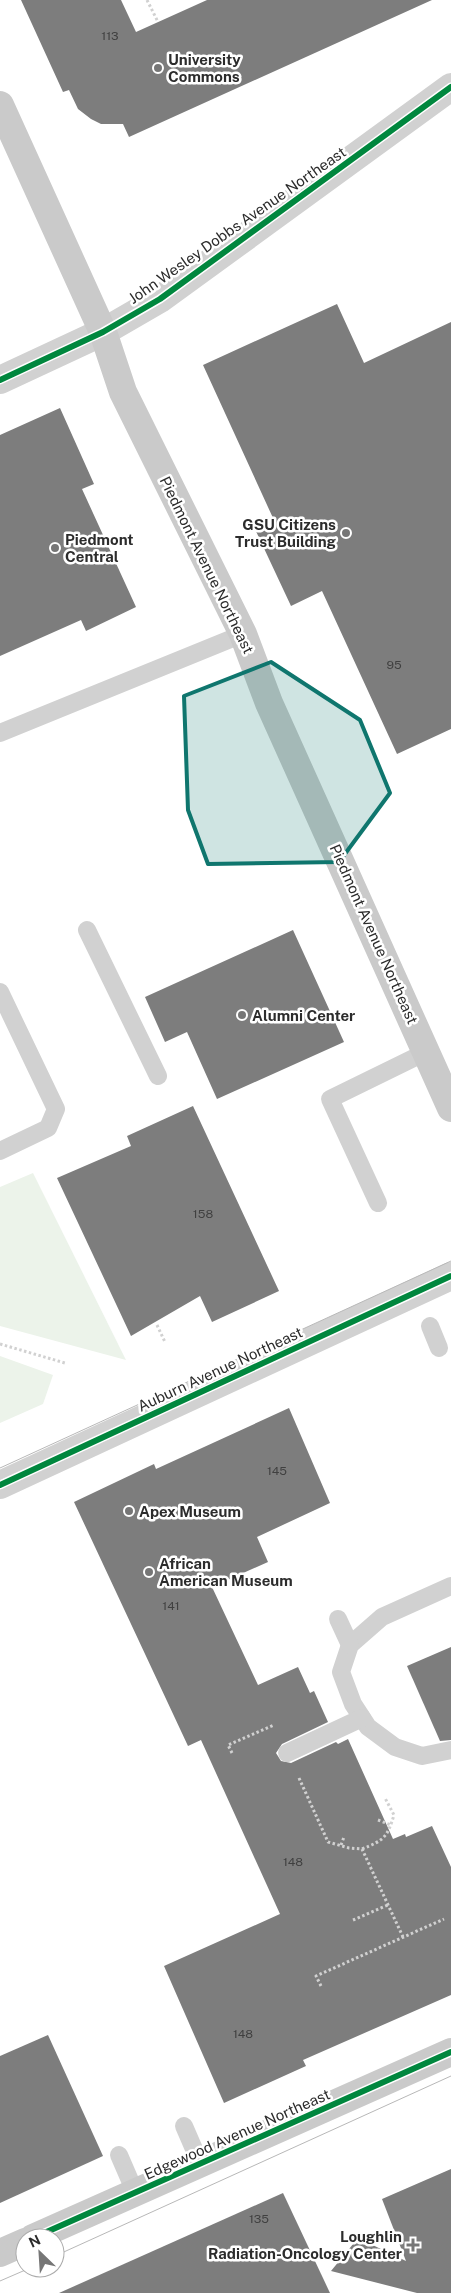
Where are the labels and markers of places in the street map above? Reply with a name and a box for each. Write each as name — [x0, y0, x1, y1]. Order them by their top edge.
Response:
place label: University Commons — [168, 51, 241, 85]
marker: University Commons — [152, 62, 164, 74]
place label: GSU Citizens Trust Building — [235, 516, 337, 550]
marker: GSU Citizens Trust Building — [340, 527, 352, 539]
place label: Piedmont Central — [65, 531, 134, 565]
marker: Piedmont Central — [49, 542, 61, 554]
place label: Alumni Center — [252, 1007, 355, 1024]
marker: Alumni Center — [236, 1009, 248, 1021]
place label: Apex Museum — [139, 1503, 241, 1520]
marker: Apex Museum — [123, 1505, 135, 1517]
place label: African American Museum — [159, 1555, 293, 1589]
marker: African American Museum — [143, 1566, 155, 1578]
place label: Loughlin Radiation-Oncology Center — [208, 2228, 402, 2262]
marker: Loughlin Radiation-Oncology Center — [406, 2238, 420, 2252]

